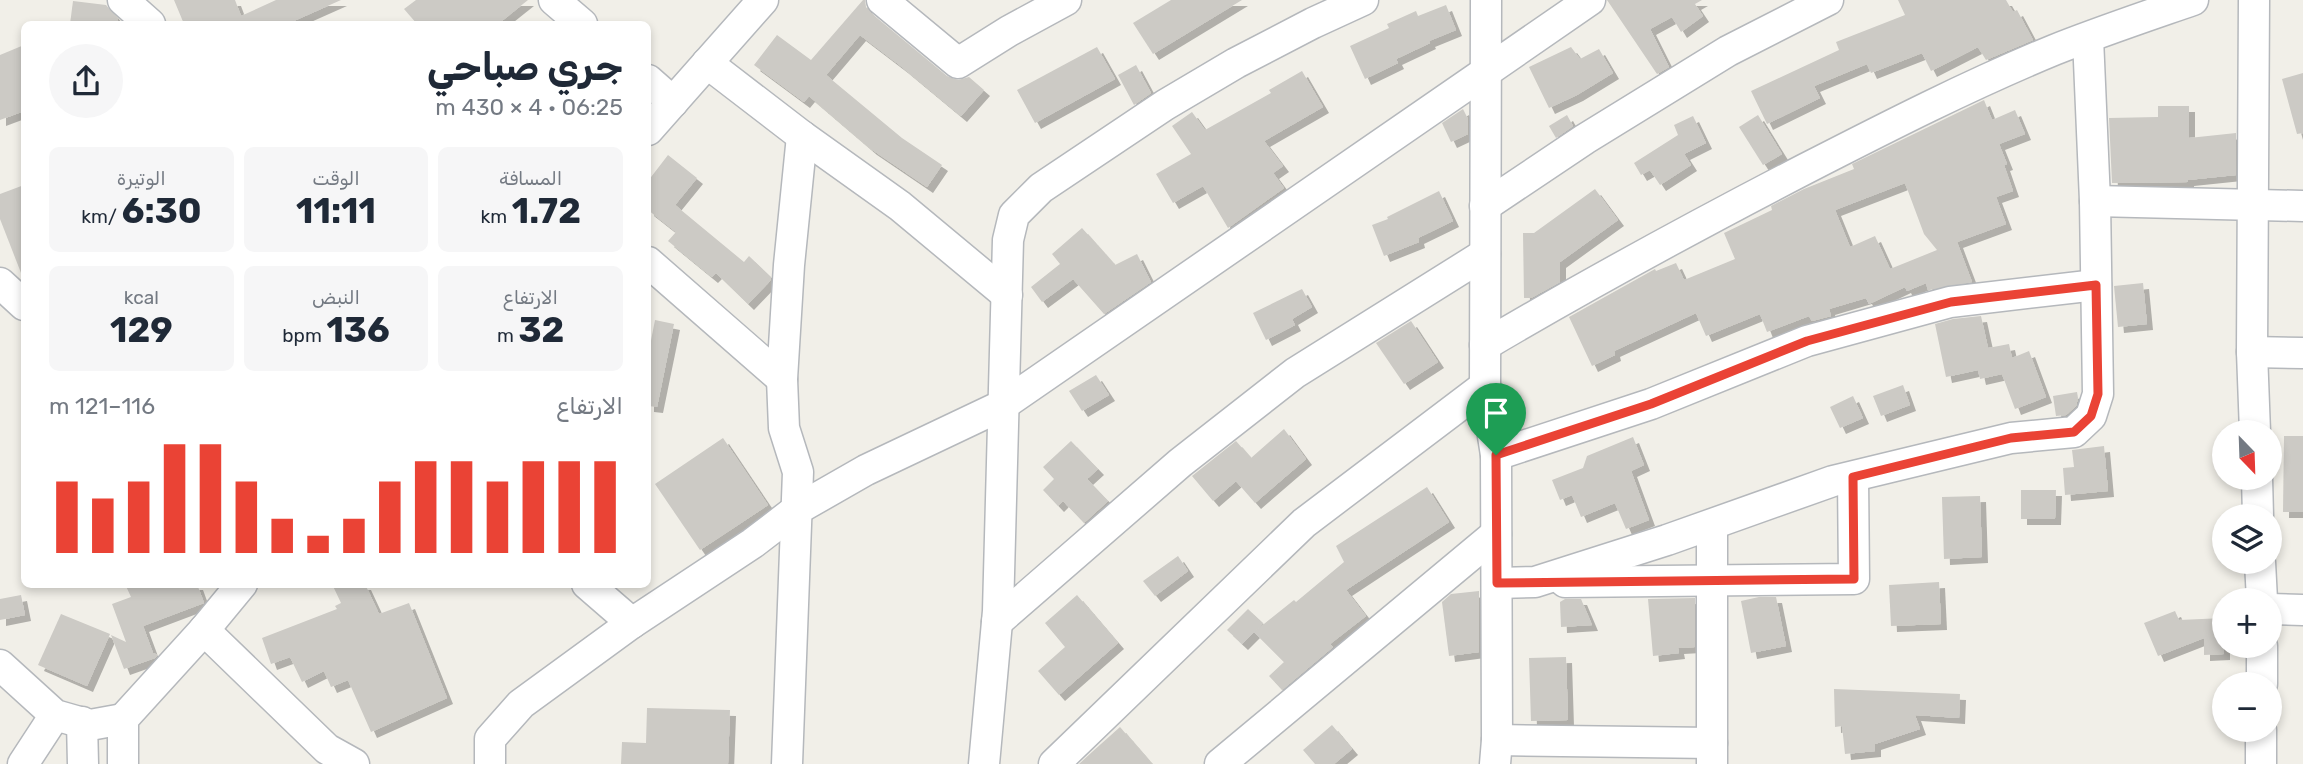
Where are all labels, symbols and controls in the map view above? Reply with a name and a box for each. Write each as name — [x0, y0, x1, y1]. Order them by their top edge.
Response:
button: share — [49, 44, 123, 118]
text: جري صباحي — [427, 44, 623, 90]
text: 06:25 · 4 × 430 m — [435, 93, 623, 121]
text: الوتيرة — [117, 167, 166, 190]
text: الوقت — [312, 167, 360, 190]
text: المسافة — [499, 167, 562, 190]
text: 6:30 — [122, 190, 202, 232]
text: 11:11 — [296, 190, 376, 232]
text: 1.72 — [512, 190, 581, 232]
text: /km — [81, 205, 122, 228]
text: km — [480, 205, 512, 228]
text: kcal — [124, 286, 159, 309]
text: النبض — [312, 286, 360, 309]
text: الارتفاع — [503, 286, 558, 309]
text: 129 — [110, 309, 173, 351]
text: 136 — [326, 309, 390, 351]
text: 32 — [519, 309, 564, 351]
text: bpm — [282, 324, 326, 347]
text: m — [497, 324, 519, 347]
pin — [1466, 383, 1526, 455]
text: 116–121 m — [49, 392, 155, 420]
text: الارتفاع — [557, 392, 623, 420]
icon: arrive — [1477, 394, 1515, 432]
north arrow — [2212, 420, 2282, 490]
map controls — [2212, 420, 2282, 742]
button: layers — [2212, 504, 2282, 574]
button: + — [2212, 588, 2282, 658]
button: − — [2212, 672, 2282, 742]

